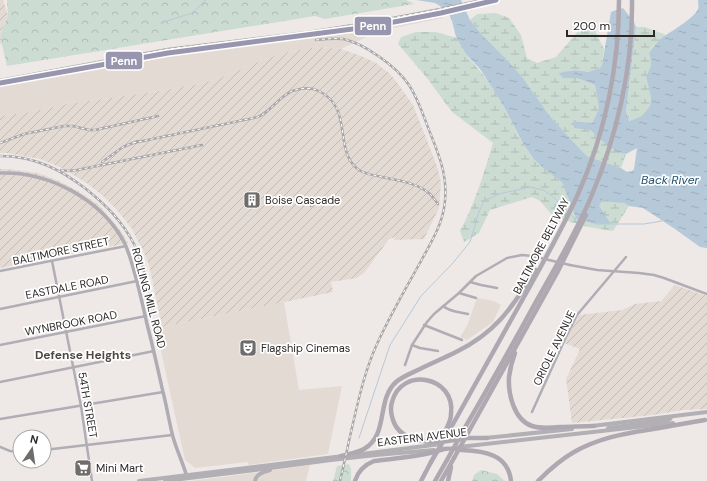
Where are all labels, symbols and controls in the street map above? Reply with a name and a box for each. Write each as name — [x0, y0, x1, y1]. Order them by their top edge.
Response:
scale bar — [567, 12, 654, 38]
line badge: Penn — [354, 16, 392, 36]
text: 200 m — [573, 18, 610, 34]
text: Penn — [360, 19, 387, 33]
line badge: Penn — [105, 51, 143, 70]
text: Penn — [111, 54, 138, 68]
water label: Back River — [641, 172, 699, 188]
building icon: Boise Cascade — [242, 190, 262, 210]
place label: Boise Cascade — [265, 193, 340, 207]
street label: BALTIMORE BELTWAY — [510, 195, 573, 296]
street label: BALTIMORE STREET — [12, 234, 110, 268]
street label: ROLLING MILL ROAD — [129, 246, 169, 350]
street label: EASTDALE ROAD — [24, 272, 110, 302]
street label: WYNBROOK ROAD — [24, 307, 119, 339]
street label: ORIOLE AVENUE — [530, 308, 578, 388]
theatre icon: Flagship Cinemas — [238, 338, 258, 358]
place label: Flagship Cinemas — [261, 341, 350, 355]
district label: Defense Heights — [35, 347, 131, 363]
street label: 54TH STREET — [75, 371, 101, 439]
street label: EASTERN AVENUE — [376, 425, 468, 449]
north arrow — [12, 429, 52, 469]
text: N — [29, 432, 40, 447]
supermarket icon: Mini Mart — [73, 458, 93, 478]
place label: Mini Mart — [96, 461, 143, 475]

